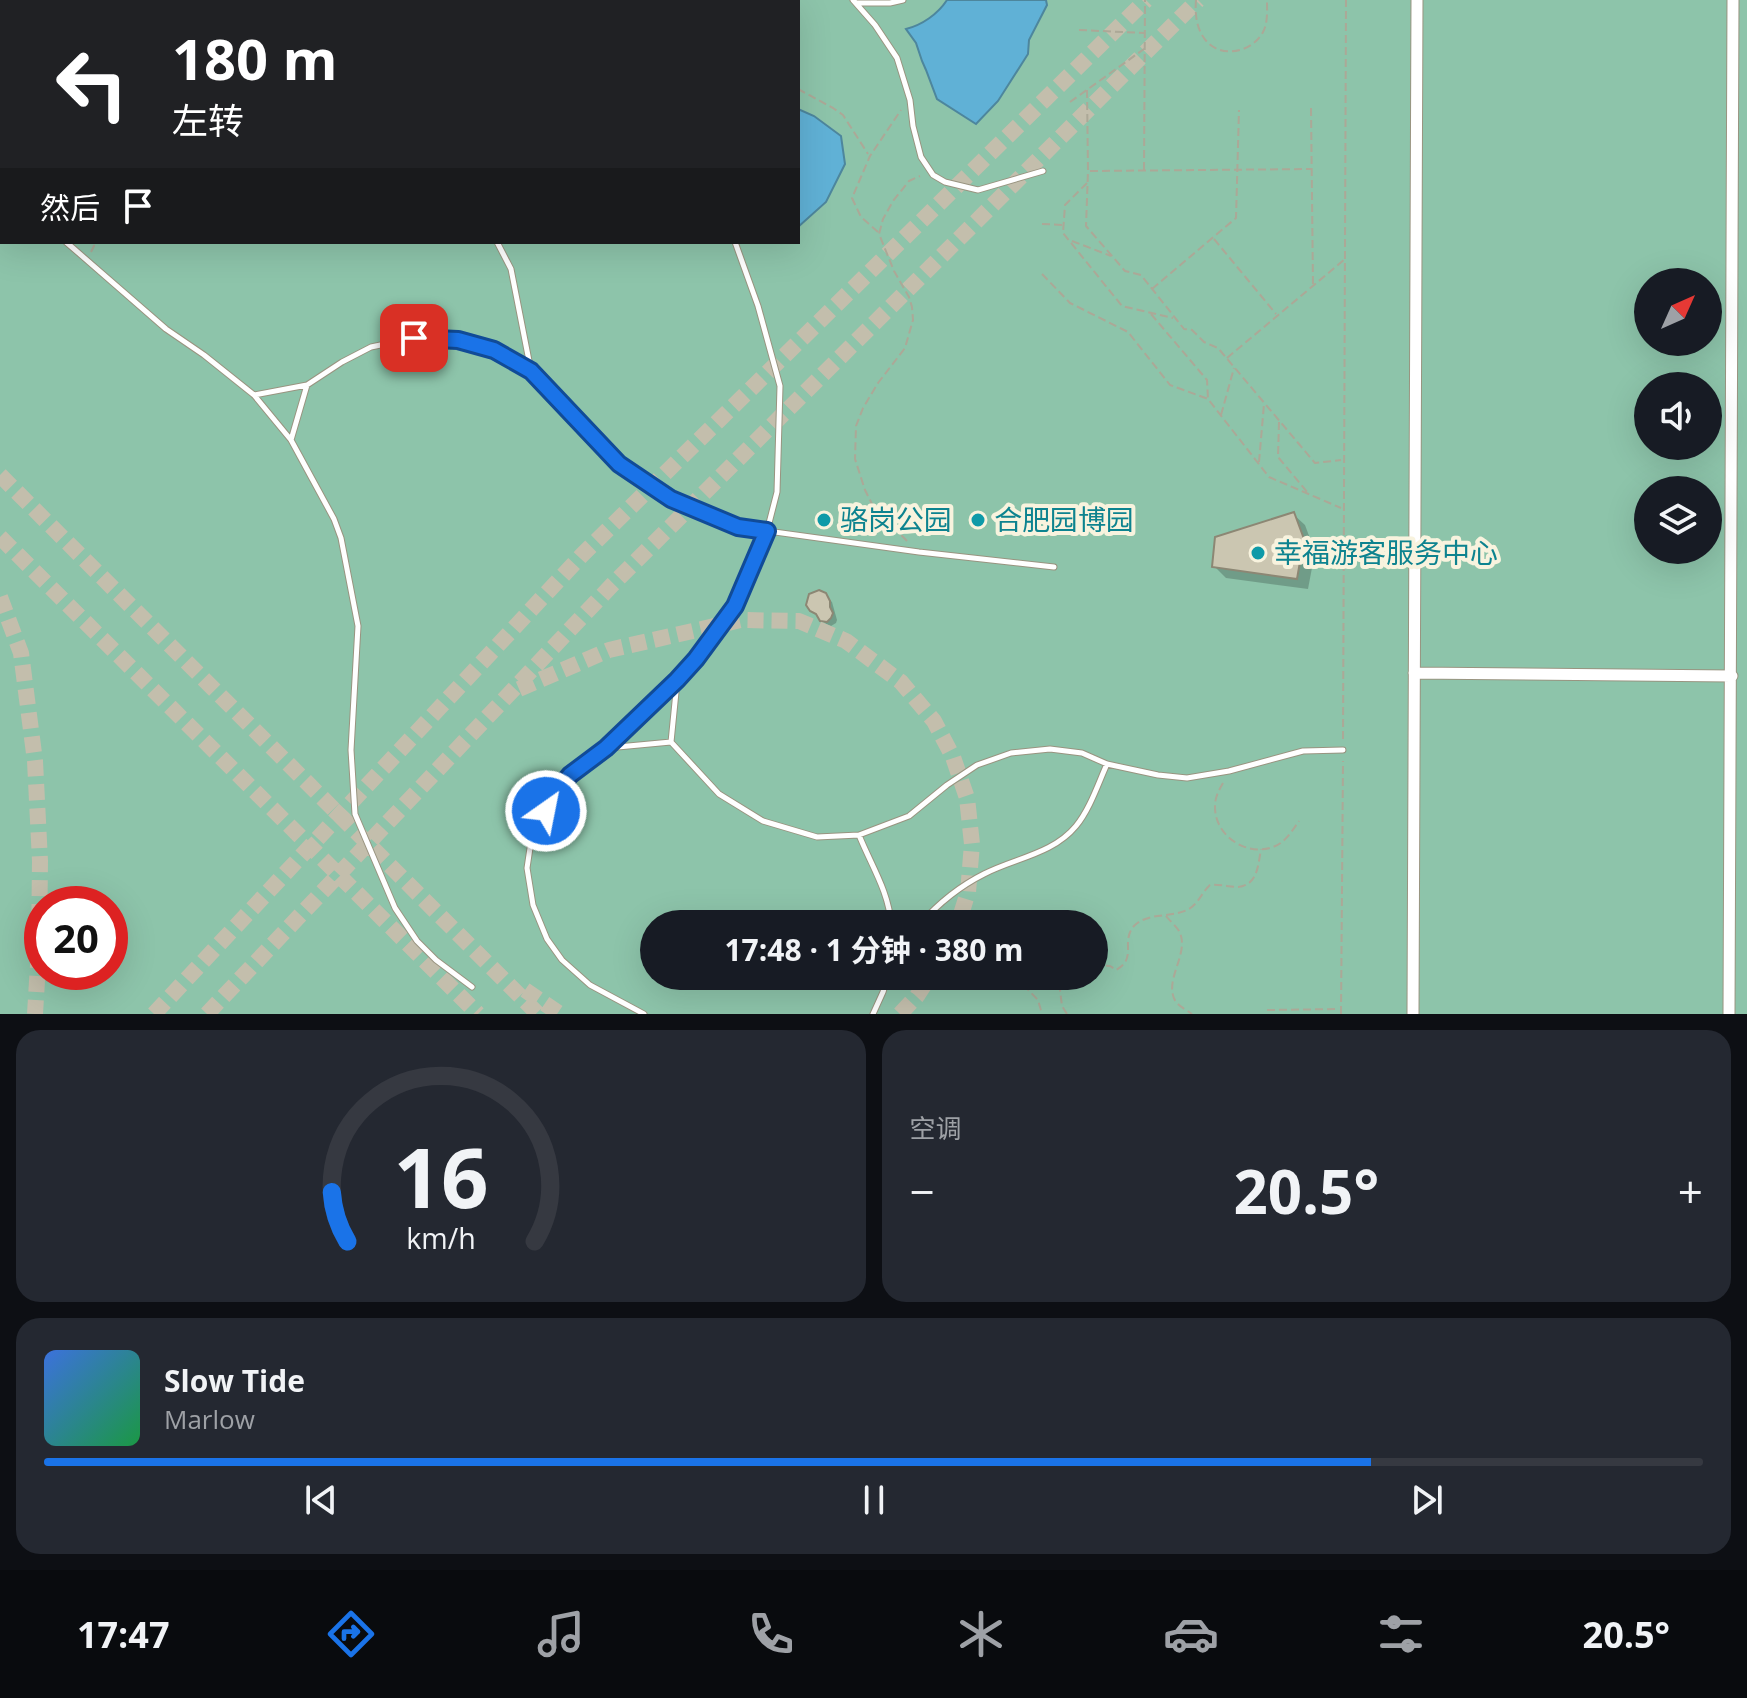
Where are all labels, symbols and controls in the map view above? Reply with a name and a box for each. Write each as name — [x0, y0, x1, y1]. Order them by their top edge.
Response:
text: 180 m — [172, 20, 338, 96]
icon: left — [40, 32, 144, 136]
text: 左转 — [172, 96, 244, 145]
icon: arrive — [116, 184, 160, 228]
text: 然后 — [40, 187, 100, 228]
north arrow — [1634, 268, 1722, 356]
map controls — [1634, 268, 1722, 564]
pin — [380, 304, 448, 372]
icon: arrive — [392, 316, 436, 360]
button: sound — [1634, 372, 1722, 460]
button: layers — [1634, 476, 1722, 564]
place label: 骆岗公园 — [840, 500, 952, 538]
place label: 合肥园博园 — [994, 500, 1134, 538]
marker: 骆岗公园 — [815, 511, 833, 529]
marker: 合肥园博园 — [969, 511, 987, 529]
place label: 幸福游客服务中心 — [1274, 533, 1498, 571]
marker: 幸福游客服务中心 — [1249, 544, 1267, 562]
position arrow — [504, 769, 588, 853]
speed limit sign: 20 — [24, 886, 128, 990]
text: 17:48 · 1 分钟 · 380 m — [724, 929, 1024, 970]
text: 空调 — [910, 1110, 962, 1146]
text: 16 — [393, 1119, 488, 1232]
text: 20.5° — [1233, 1150, 1379, 1232]
text: − — [910, 1161, 935, 1221]
text: + — [1678, 1161, 1703, 1221]
text: km/h — [406, 1218, 475, 1257]
text: Slow Tide — [164, 1360, 305, 1401]
text: Marlow — [164, 1401, 255, 1437]
icon: previous — [299, 1478, 343, 1522]
icon: pause — [852, 1478, 896, 1522]
icon: next — [1405, 1478, 1449, 1522]
icon: directions — [323, 1606, 379, 1662]
icon: music — [533, 1606, 589, 1662]
icon: phone — [743, 1606, 799, 1662]
icon: climate — [953, 1606, 1009, 1662]
icon: car — [1163, 1606, 1219, 1662]
icon: filters — [1373, 1606, 1429, 1662]
text: 17:47 — [77, 1610, 170, 1659]
text: 20.5° — [1583, 1610, 1670, 1659]

